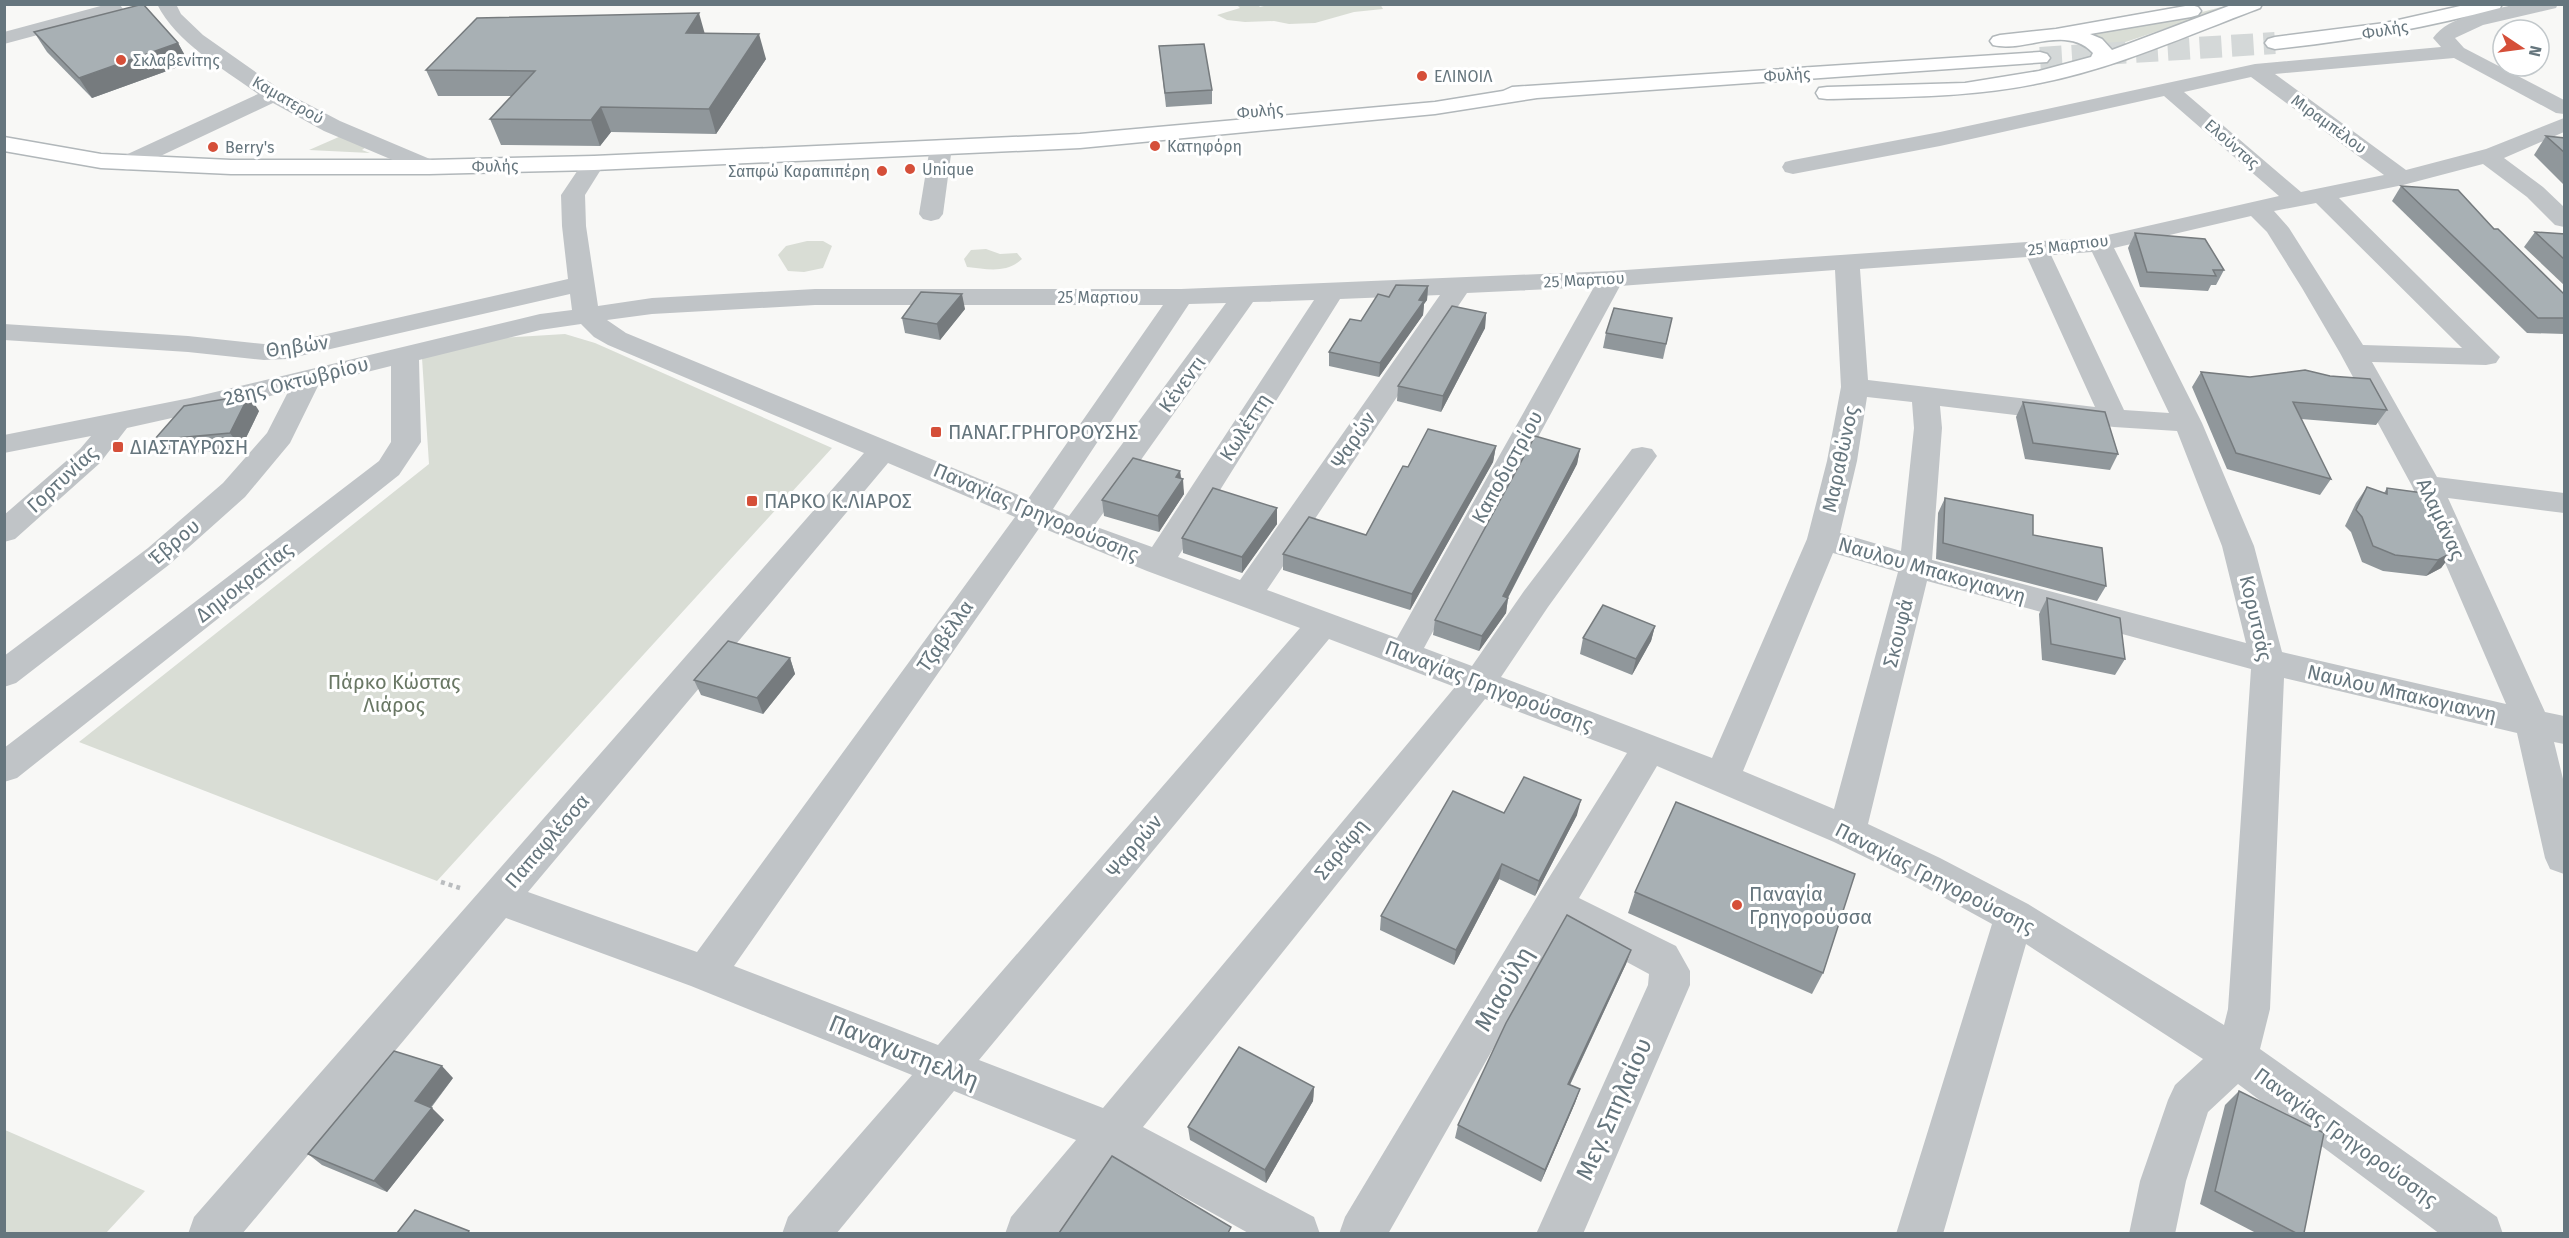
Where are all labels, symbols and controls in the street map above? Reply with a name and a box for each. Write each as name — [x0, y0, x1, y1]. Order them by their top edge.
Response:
street label: Φυλής — [2360, 17, 2410, 43]
north arrow — [2491, 18, 2551, 78]
text: N — [2525, 44, 2546, 59]
place label: Σκλαβενίτης — [133, 51, 220, 70]
marker: Σκλαβενίτης — [114, 53, 128, 67]
street label: Φυλής — [1763, 64, 1811, 86]
place label: ΕΛΙΝΟΙΛ — [1434, 67, 1493, 86]
marker: ΕΛΙΝΟΙΛ — [1415, 69, 1429, 83]
street label: Καματερού — [249, 72, 327, 128]
street label: Μιραμπέλου — [2288, 90, 2370, 158]
street label: Φυλής — [1236, 99, 1285, 122]
street label: Ελούντας — [2201, 115, 2263, 173]
place label: Κατηφόρη — [1167, 137, 1242, 156]
place label: Berry's — [225, 138, 275, 157]
marker: Κατηφόρη — [1148, 139, 1162, 153]
marker: Berry's — [206, 140, 220, 154]
street label: Φυλής — [472, 156, 519, 176]
place label: Unique — [922, 160, 974, 179]
place label: Σαπφώ Καραπιπέρη — [728, 162, 870, 181]
marker: Unique — [903, 162, 917, 176]
marker: Σαπφώ Καραπιπέρη — [875, 164, 889, 178]
street label: 25 Μαρτιου — [2027, 231, 2109, 259]
street label: 25 Μαρτιου — [1543, 268, 1625, 292]
street label: 25 Μαρτιου — [1057, 288, 1139, 307]
street label: Θηβών — [264, 330, 330, 362]
street label: 28ης Οκτωβρίου — [221, 351, 371, 411]
street label: Κένεντι — [1153, 351, 1211, 417]
street label: Κωλέττη — [1214, 389, 1276, 465]
street label: Μαραθώνος — [1817, 404, 1863, 514]
street label: Ψαρών — [1326, 407, 1381, 473]
street label: Καποδιστρίου — [1466, 407, 1548, 527]
place label: ΠΑΝΑΓ.ΓΡΗΓΟΡΟΥΣΗΣ — [948, 420, 1138, 444]
marker: ΠΑΝΑΓ.ΓΡΗΓΟΡΟΥΣΗΣ — [929, 425, 943, 439]
place label: ΔΙΑΣΤΑΥΡΩΣΗ — [130, 435, 248, 459]
street label: Γορτυνίας — [22, 440, 102, 518]
marker: ΔΙΑΣΤΑΥΡΩΣΗ — [111, 440, 125, 454]
street label: Παναγίας Γρηγορούσσης — [930, 458, 1142, 566]
street label: Αλαμάνας — [2412, 474, 2470, 564]
place label: ΠΑΡΚΟ Κ.ΛΙΑΡΟΣ — [764, 489, 912, 513]
marker: ΠΑΡΚΟ Κ.ΛΙΑΡΟΣ — [745, 494, 759, 508]
street label: Έβρου — [144, 514, 204, 570]
street label: Ναυλου Μπακογιαννη — [1836, 532, 2028, 608]
street label: Δημοκρατίας — [191, 537, 297, 627]
street label: Κορυτσάς — [2235, 573, 2277, 663]
street label: Τζαβέλλα — [912, 596, 978, 676]
street label: Σκουφά — [1878, 596, 1918, 670]
street label: Παναγίας Γρηγορούσσης — [1382, 635, 1596, 737]
street label: Ναυλου Μπακογιαννη — [2305, 659, 2499, 727]
park label: Πάρκο Κώστας Λιάρος — [328, 670, 460, 717]
street label: Παπαφλέσσα — [500, 789, 594, 893]
street label: Ψαρρών — [1101, 810, 1167, 882]
street label: Σαράφη — [1309, 814, 1373, 884]
street label: Παναγίας Γρηγορούσσης — [1831, 817, 2039, 939]
place label: Παναγία Γρηγορούσσα — [1749, 882, 1872, 929]
marker: Παναγία Γρηγορούσσα — [1730, 898, 1744, 912]
street label: Μιαούλη — [1469, 942, 1539, 1036]
street label: Παναγωτηελλη — [825, 1009, 983, 1095]
street label: Μεγ. Σπηλαίου — [1570, 1034, 1658, 1184]
street label: Παναγίας Γρηγορούσσης — [2250, 1062, 2442, 1212]

